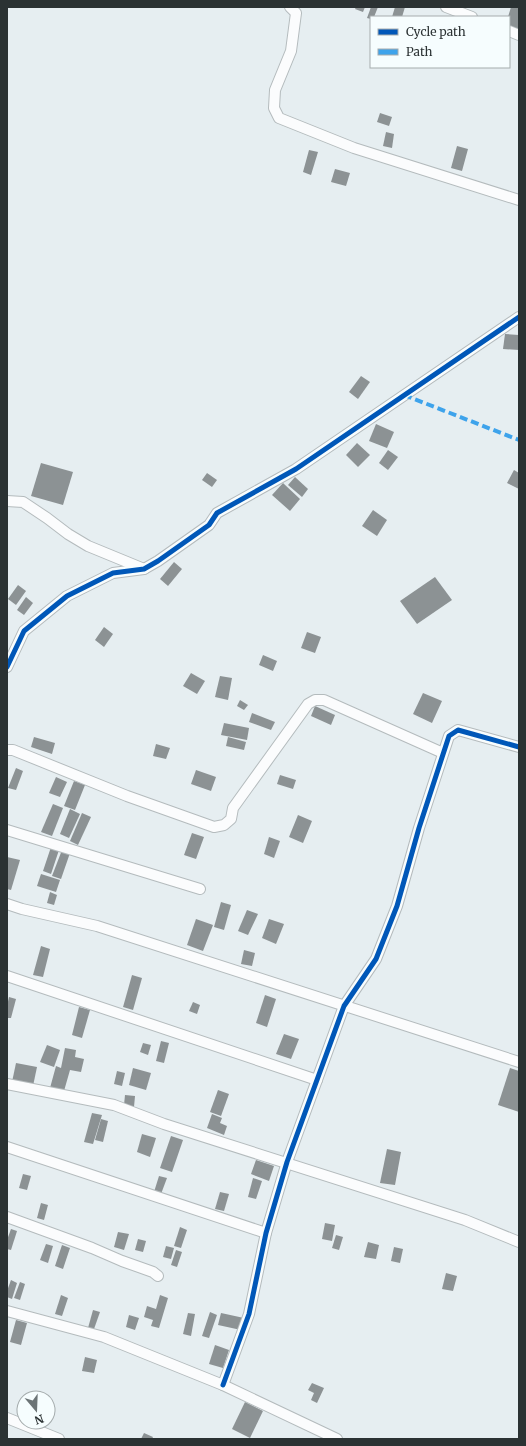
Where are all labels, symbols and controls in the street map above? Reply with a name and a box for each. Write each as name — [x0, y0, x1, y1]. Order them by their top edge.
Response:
legend — [370, 16, 510, 68]
text: Cycle path — [406, 24, 466, 39]
text: Path — [406, 44, 432, 59]
north arrow — [16, 1390, 56, 1430]
text: N — [33, 1411, 46, 1428]

